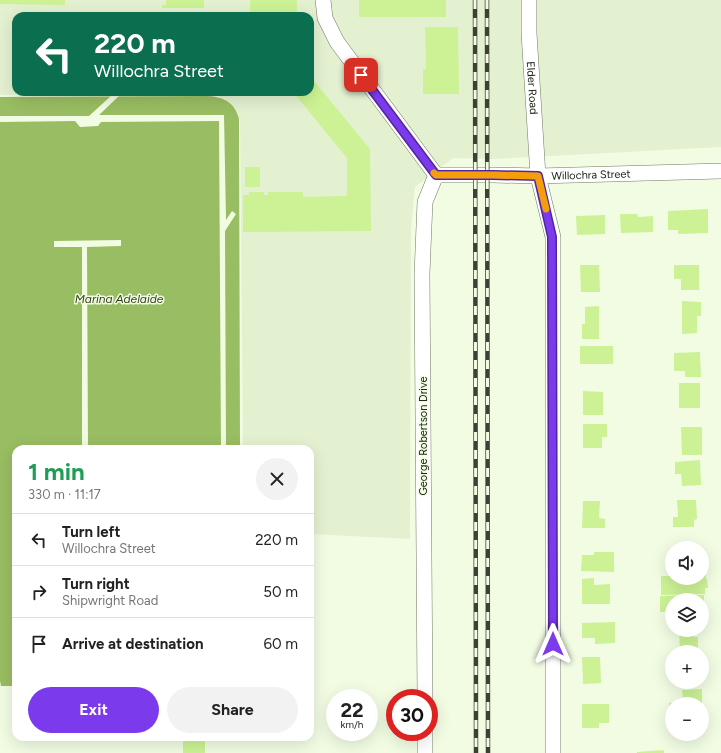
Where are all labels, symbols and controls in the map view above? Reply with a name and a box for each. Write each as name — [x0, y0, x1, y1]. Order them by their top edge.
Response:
text: 220 m — [94, 26, 176, 60]
icon: left — [28, 28, 80, 80]
pin — [344, 58, 378, 92]
text: Willochra Street — [94, 60, 224, 82]
street label: Elder Road — [524, 61, 541, 115]
icon: arrive — [350, 64, 372, 86]
street label: Willochra Street — [551, 167, 631, 182]
water label: Marina Adelaide — [75, 292, 164, 306]
street label: George Robertson Drive — [417, 376, 430, 496]
text: 1 min — [28, 457, 85, 486]
button: close — [256, 458, 298, 500]
text: 330 m · 11:17 — [28, 487, 101, 502]
text: Turn left — [62, 523, 120, 541]
icon: left — [28, 529, 50, 551]
text: 220 m — [255, 531, 298, 549]
text: Willochra Street — [62, 541, 156, 556]
map controls — [665, 541, 709, 741]
button: sound — [665, 541, 709, 585]
text: Turn right — [62, 575, 130, 593]
icon: right — [28, 581, 50, 603]
text: 50 m — [263, 583, 298, 601]
text: Shipwright Road — [62, 593, 158, 608]
button: layers — [665, 593, 709, 637]
position arrow — [532, 623, 574, 665]
icon: arrive — [28, 633, 50, 655]
text: Arrive at destination — [62, 635, 203, 653]
text: 60 m — [263, 635, 298, 653]
button: + — [665, 645, 709, 689]
button: Exit — [28, 687, 159, 733]
button: Share — [167, 687, 298, 733]
speed limit sign: 30 — [386, 689, 438, 741]
button: − — [665, 697, 709, 741]
text: 22 — [340, 698, 364, 722]
text: km/h — [341, 718, 363, 731]

